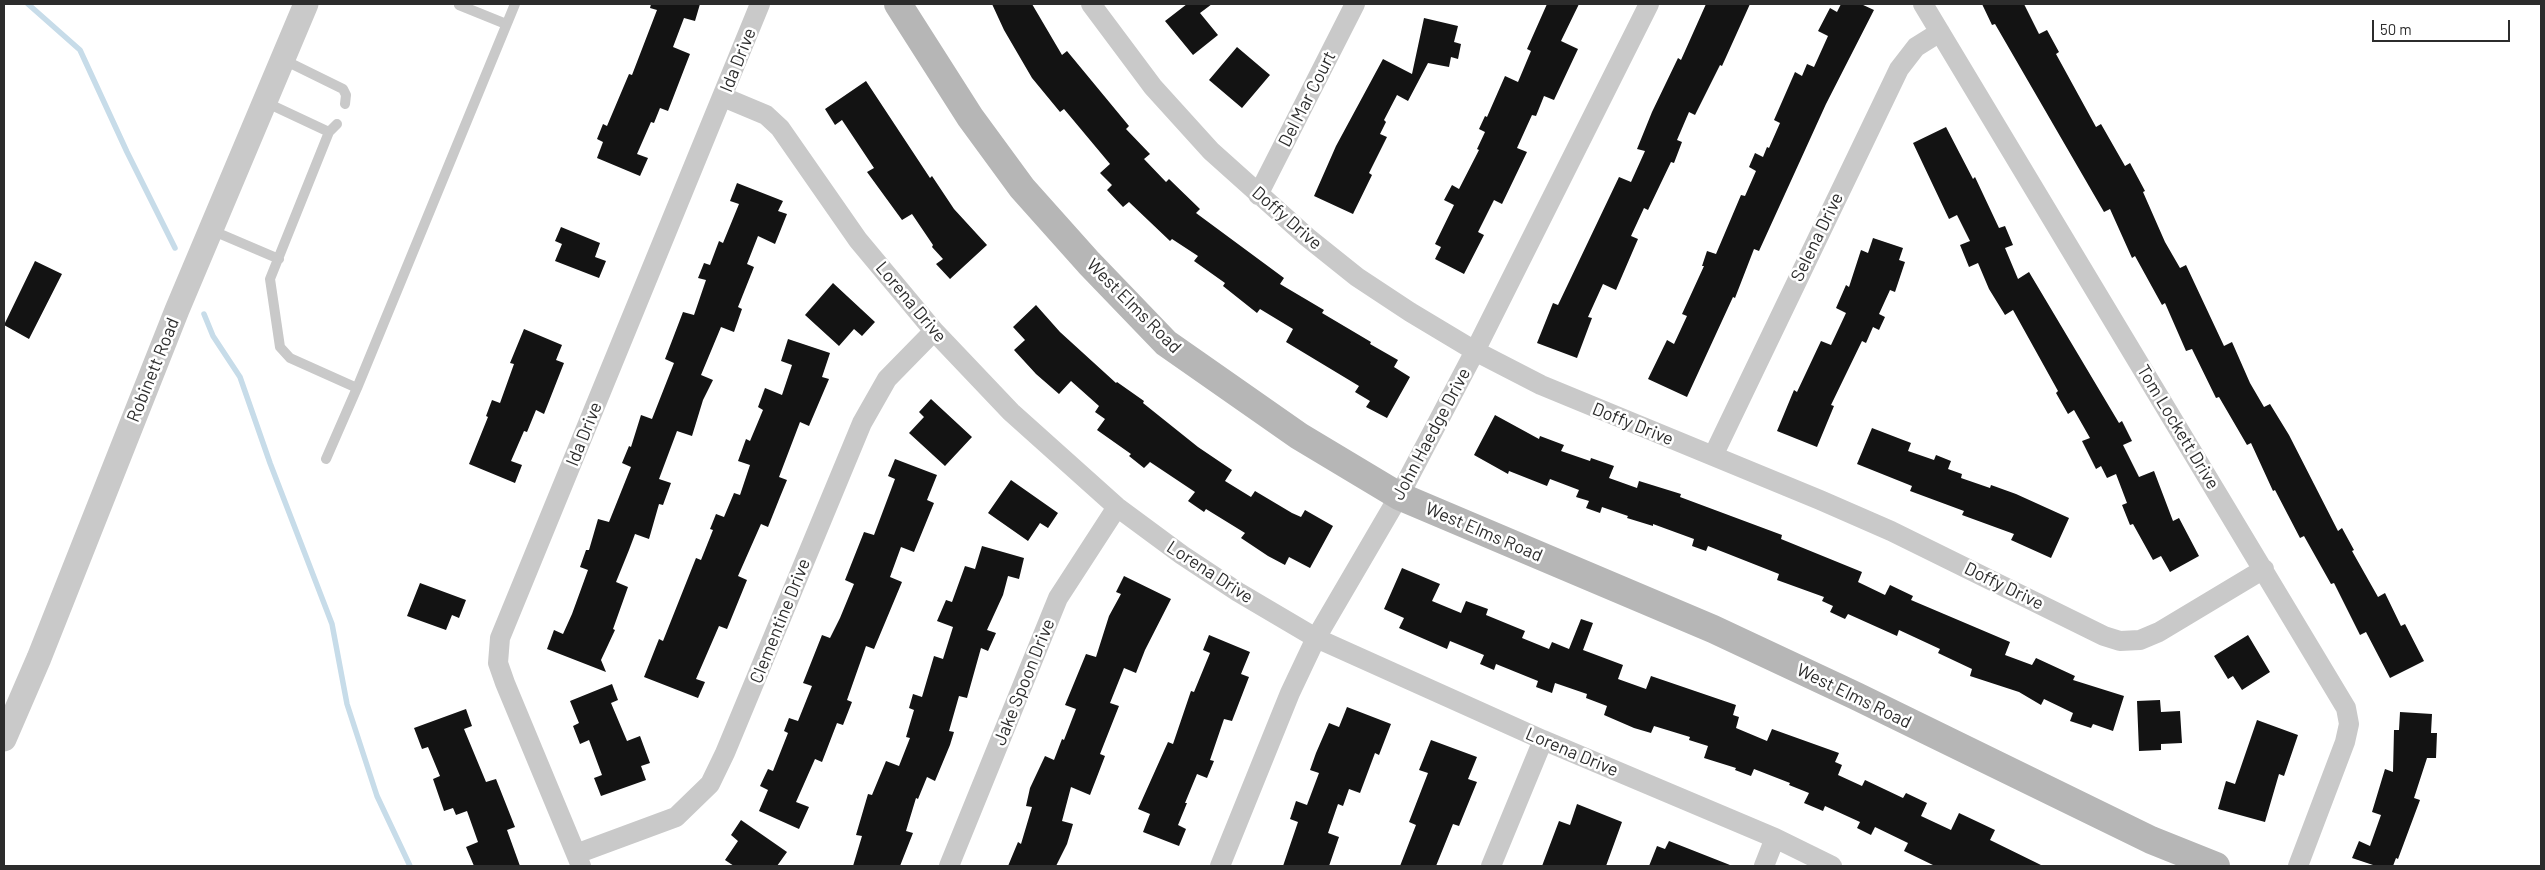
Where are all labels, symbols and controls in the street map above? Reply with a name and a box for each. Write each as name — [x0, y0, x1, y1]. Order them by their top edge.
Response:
scale bar — [2375, 10, 2512, 42]
text: 50 m — [2380, 20, 2412, 38]
street label: Ida Drive — [715, 25, 761, 95]
street label: Del Mar Court — [1274, 48, 1340, 150]
street label: Doffy Drive — [1248, 182, 1326, 254]
street label: Selena Drive — [1786, 189, 1848, 285]
street label: West Elms Road — [1082, 254, 1186, 358]
street label: Lorena Drive — [871, 257, 951, 347]
street label: Robinett Road — [122, 315, 184, 425]
street label: Tom Lockett Drive — [2132, 361, 2224, 493]
street label: John Haedge Drive — [1387, 364, 1475, 504]
street label: Doffy Drive — [1589, 398, 1677, 450]
street label: Ida Drive — [561, 399, 607, 469]
street label: West Elms Road — [1422, 498, 1546, 566]
street label: Lorena Drive — [1163, 536, 1257, 608]
street label: Clementine Drive — [745, 555, 815, 687]
street label: Doffy Drive — [1961, 558, 2047, 614]
street label: Jake Spoon Drive — [989, 615, 1059, 749]
street label: West Elms Road — [1793, 659, 1915, 733]
street label: Lorena Drive — [1522, 723, 1622, 781]

